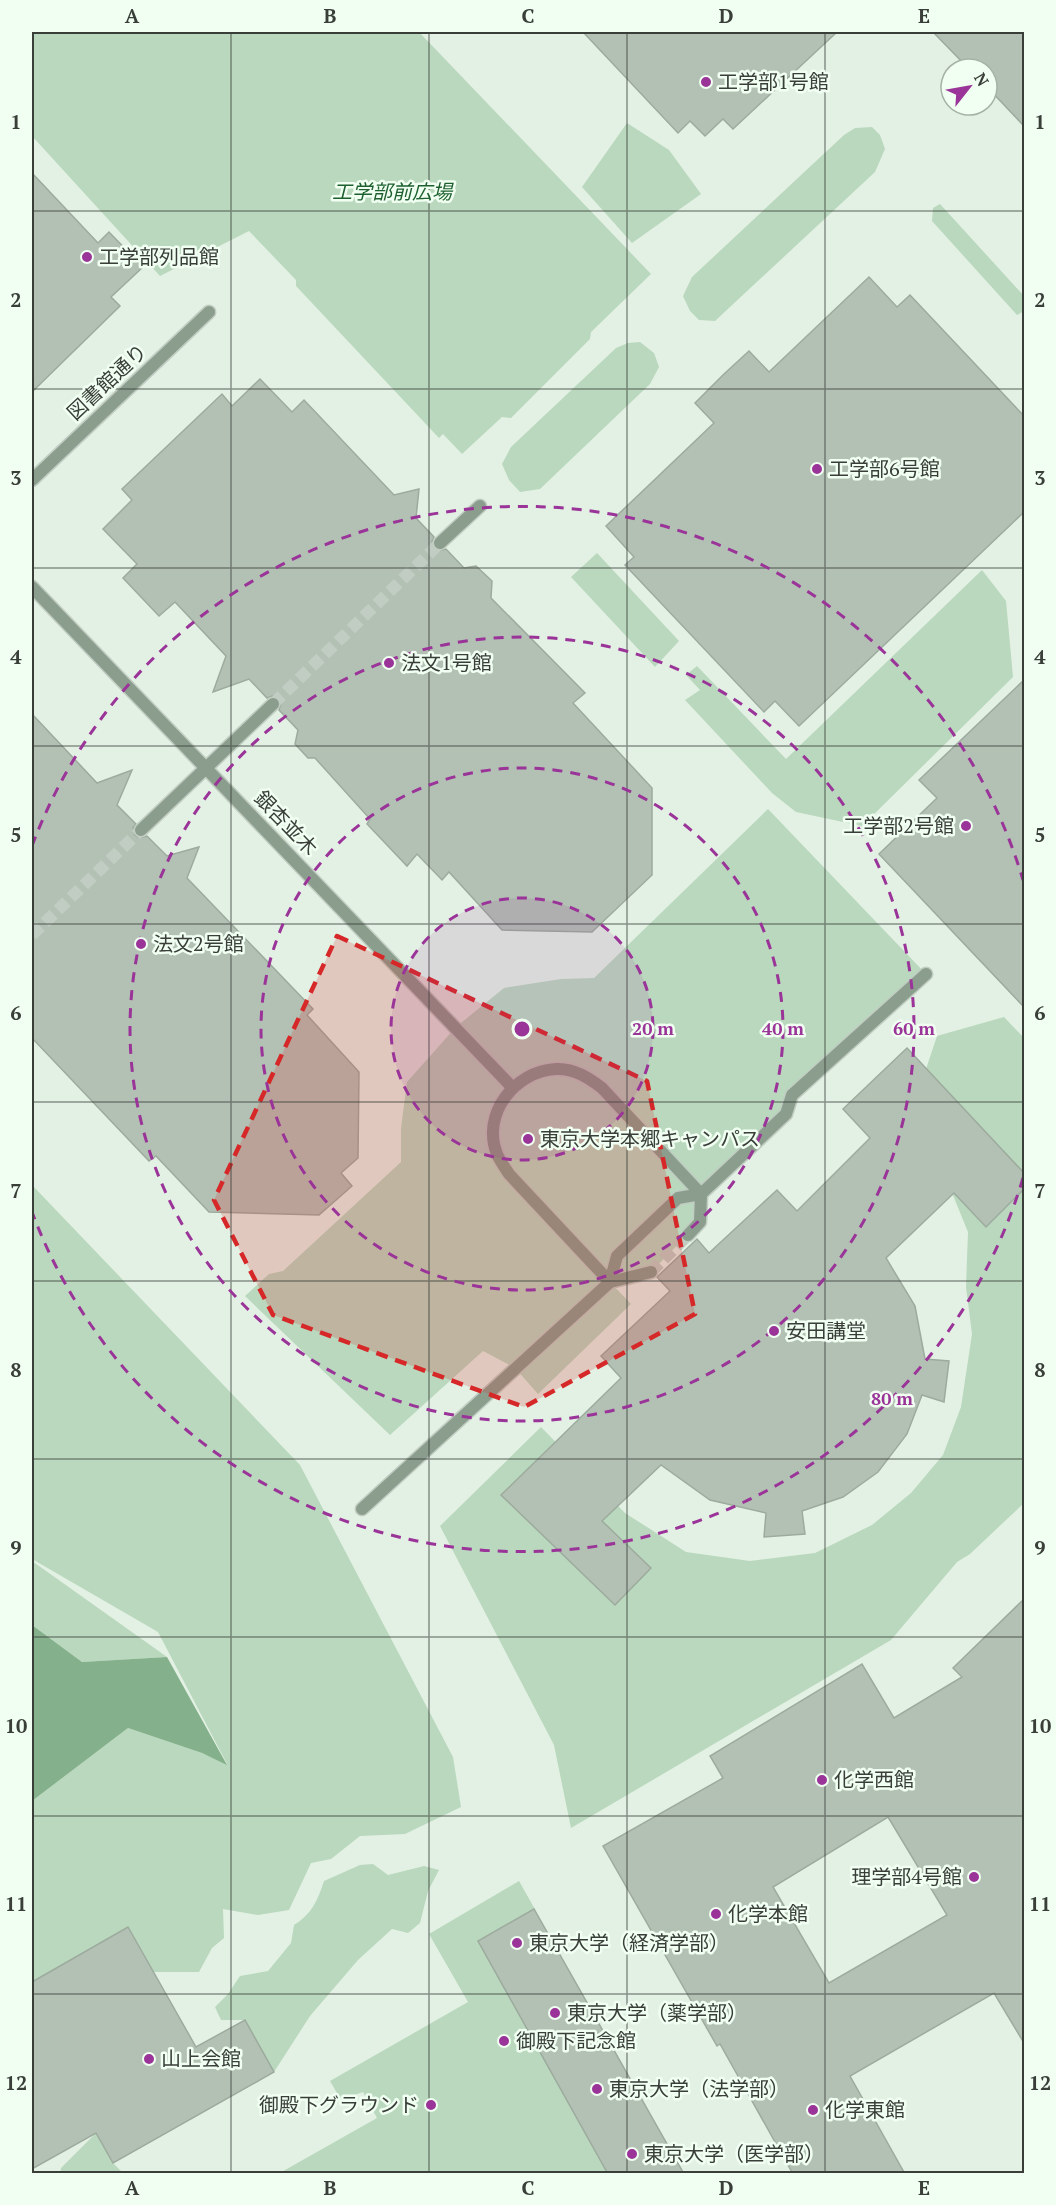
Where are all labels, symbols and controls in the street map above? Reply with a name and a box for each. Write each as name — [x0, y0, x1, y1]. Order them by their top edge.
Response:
text: A — [125, 2, 140, 29]
text: B — [324, 2, 337, 29]
text: C — [521, 2, 535, 29]
text: D — [719, 2, 733, 29]
text: E — [918, 2, 930, 29]
north arrow — [939, 57, 999, 117]
place label: 工学部1号館 — [718, 68, 829, 95]
text: N — [969, 68, 994, 90]
marker: 工学部1号館 — [699, 75, 713, 89]
text: 1 — [10, 108, 22, 135]
text: 1 — [1034, 108, 1046, 135]
park label: 工学部前広場 — [332, 178, 454, 205]
place label: 工学部列品館 — [99, 243, 219, 270]
marker: 工学部列品館 — [80, 250, 94, 264]
text: 2 — [10, 286, 22, 313]
text: 2 — [1034, 286, 1046, 313]
street label: 図書館通り — [61, 338, 152, 426]
place label: 工学部6号館 — [829, 455, 940, 482]
marker: 工学部6号館 — [810, 462, 824, 476]
text: 3 — [10, 464, 22, 491]
text: 3 — [1034, 464, 1046, 491]
text: 4 — [10, 643, 22, 670]
text: 4 — [1034, 643, 1046, 670]
place label: 法文1号館 — [401, 649, 492, 676]
marker: 法文1号館 — [382, 656, 396, 670]
street label: 銀杏並木 — [249, 785, 324, 861]
place label: 工学部2号館 — [843, 812, 954, 839]
marker: 工学部2号館 — [959, 819, 973, 833]
text: 5 — [10, 821, 22, 848]
text: 5 — [1034, 821, 1046, 848]
place label: 法文2号館 — [153, 930, 244, 957]
marker: 法文2号館 — [134, 937, 148, 951]
text: 6 — [10, 999, 22, 1026]
text: 6 — [1034, 999, 1046, 1026]
text: 20 m — [632, 1016, 674, 1040]
text: 40 m — [762, 1016, 804, 1040]
text: 60 m — [893, 1016, 935, 1040]
centre of rings — [512, 1019, 532, 1039]
place label: 東京大学本郷キャンパス — [540, 1125, 760, 1152]
marker: 東京大学本郷キャンパス — [521, 1132, 535, 1146]
text: 7 — [10, 1177, 22, 1204]
text: 7 — [1034, 1177, 1046, 1204]
place label: 安田講堂 — [786, 1317, 866, 1344]
marker: 安田講堂 — [767, 1324, 781, 1338]
text: 8 — [10, 1356, 22, 1383]
text: 8 — [1034, 1356, 1046, 1383]
text: 80 m — [871, 1386, 913, 1410]
text: 9 — [10, 1534, 22, 1561]
text: 9 — [1034, 1534, 1046, 1561]
text: 10 — [5, 1712, 27, 1739]
text: 10 — [1029, 1712, 1051, 1739]
place label: 化学西館 — [834, 1766, 914, 1793]
marker: 化学西館 — [815, 1773, 829, 1787]
place label: 理学部4号館 — [851, 1863, 962, 1890]
marker: 理学部4号館 — [967, 1870, 981, 1884]
text: 11 — [5, 1890, 27, 1917]
text: 11 — [1029, 1890, 1051, 1917]
place label: 化学本館 — [728, 1900, 808, 1927]
marker: 化学本館 — [709, 1907, 723, 1921]
place label: 東京大学（経済学部） — [529, 1929, 729, 1956]
marker: 東京大学（経済学部） — [510, 1936, 524, 1950]
place label: 東京大学（薬学部） — [567, 1999, 747, 2026]
marker: 東京大学（薬学部） — [548, 2006, 562, 2020]
place label: 御殿下記念館 — [516, 2027, 636, 2054]
marker: 御殿下記念館 — [497, 2034, 511, 2048]
place label: 山上会館 — [161, 2045, 241, 2072]
marker: 山上会館 — [142, 2052, 156, 2066]
text: 12 — [5, 2069, 27, 2096]
text: 12 — [1029, 2069, 1051, 2096]
place label: 東京大学（法学部） — [609, 2075, 789, 2102]
marker: 東京大学（法学部） — [590, 2082, 604, 2096]
place label: 御殿下グラウンド — [259, 2091, 419, 2118]
place label: 化学東館 — [825, 2096, 905, 2123]
marker: 御殿下グラウンド — [424, 2098, 438, 2112]
marker: 化学東館 — [806, 2103, 820, 2117]
place label: 東京大学（医学部） — [644, 2140, 824, 2167]
marker: 東京大学（医学部） — [625, 2147, 639, 2161]
text: A — [125, 2174, 140, 2201]
text: B — [324, 2174, 337, 2201]
text: C — [521, 2174, 535, 2201]
text: D — [719, 2174, 733, 2201]
text: E — [918, 2174, 930, 2201]

